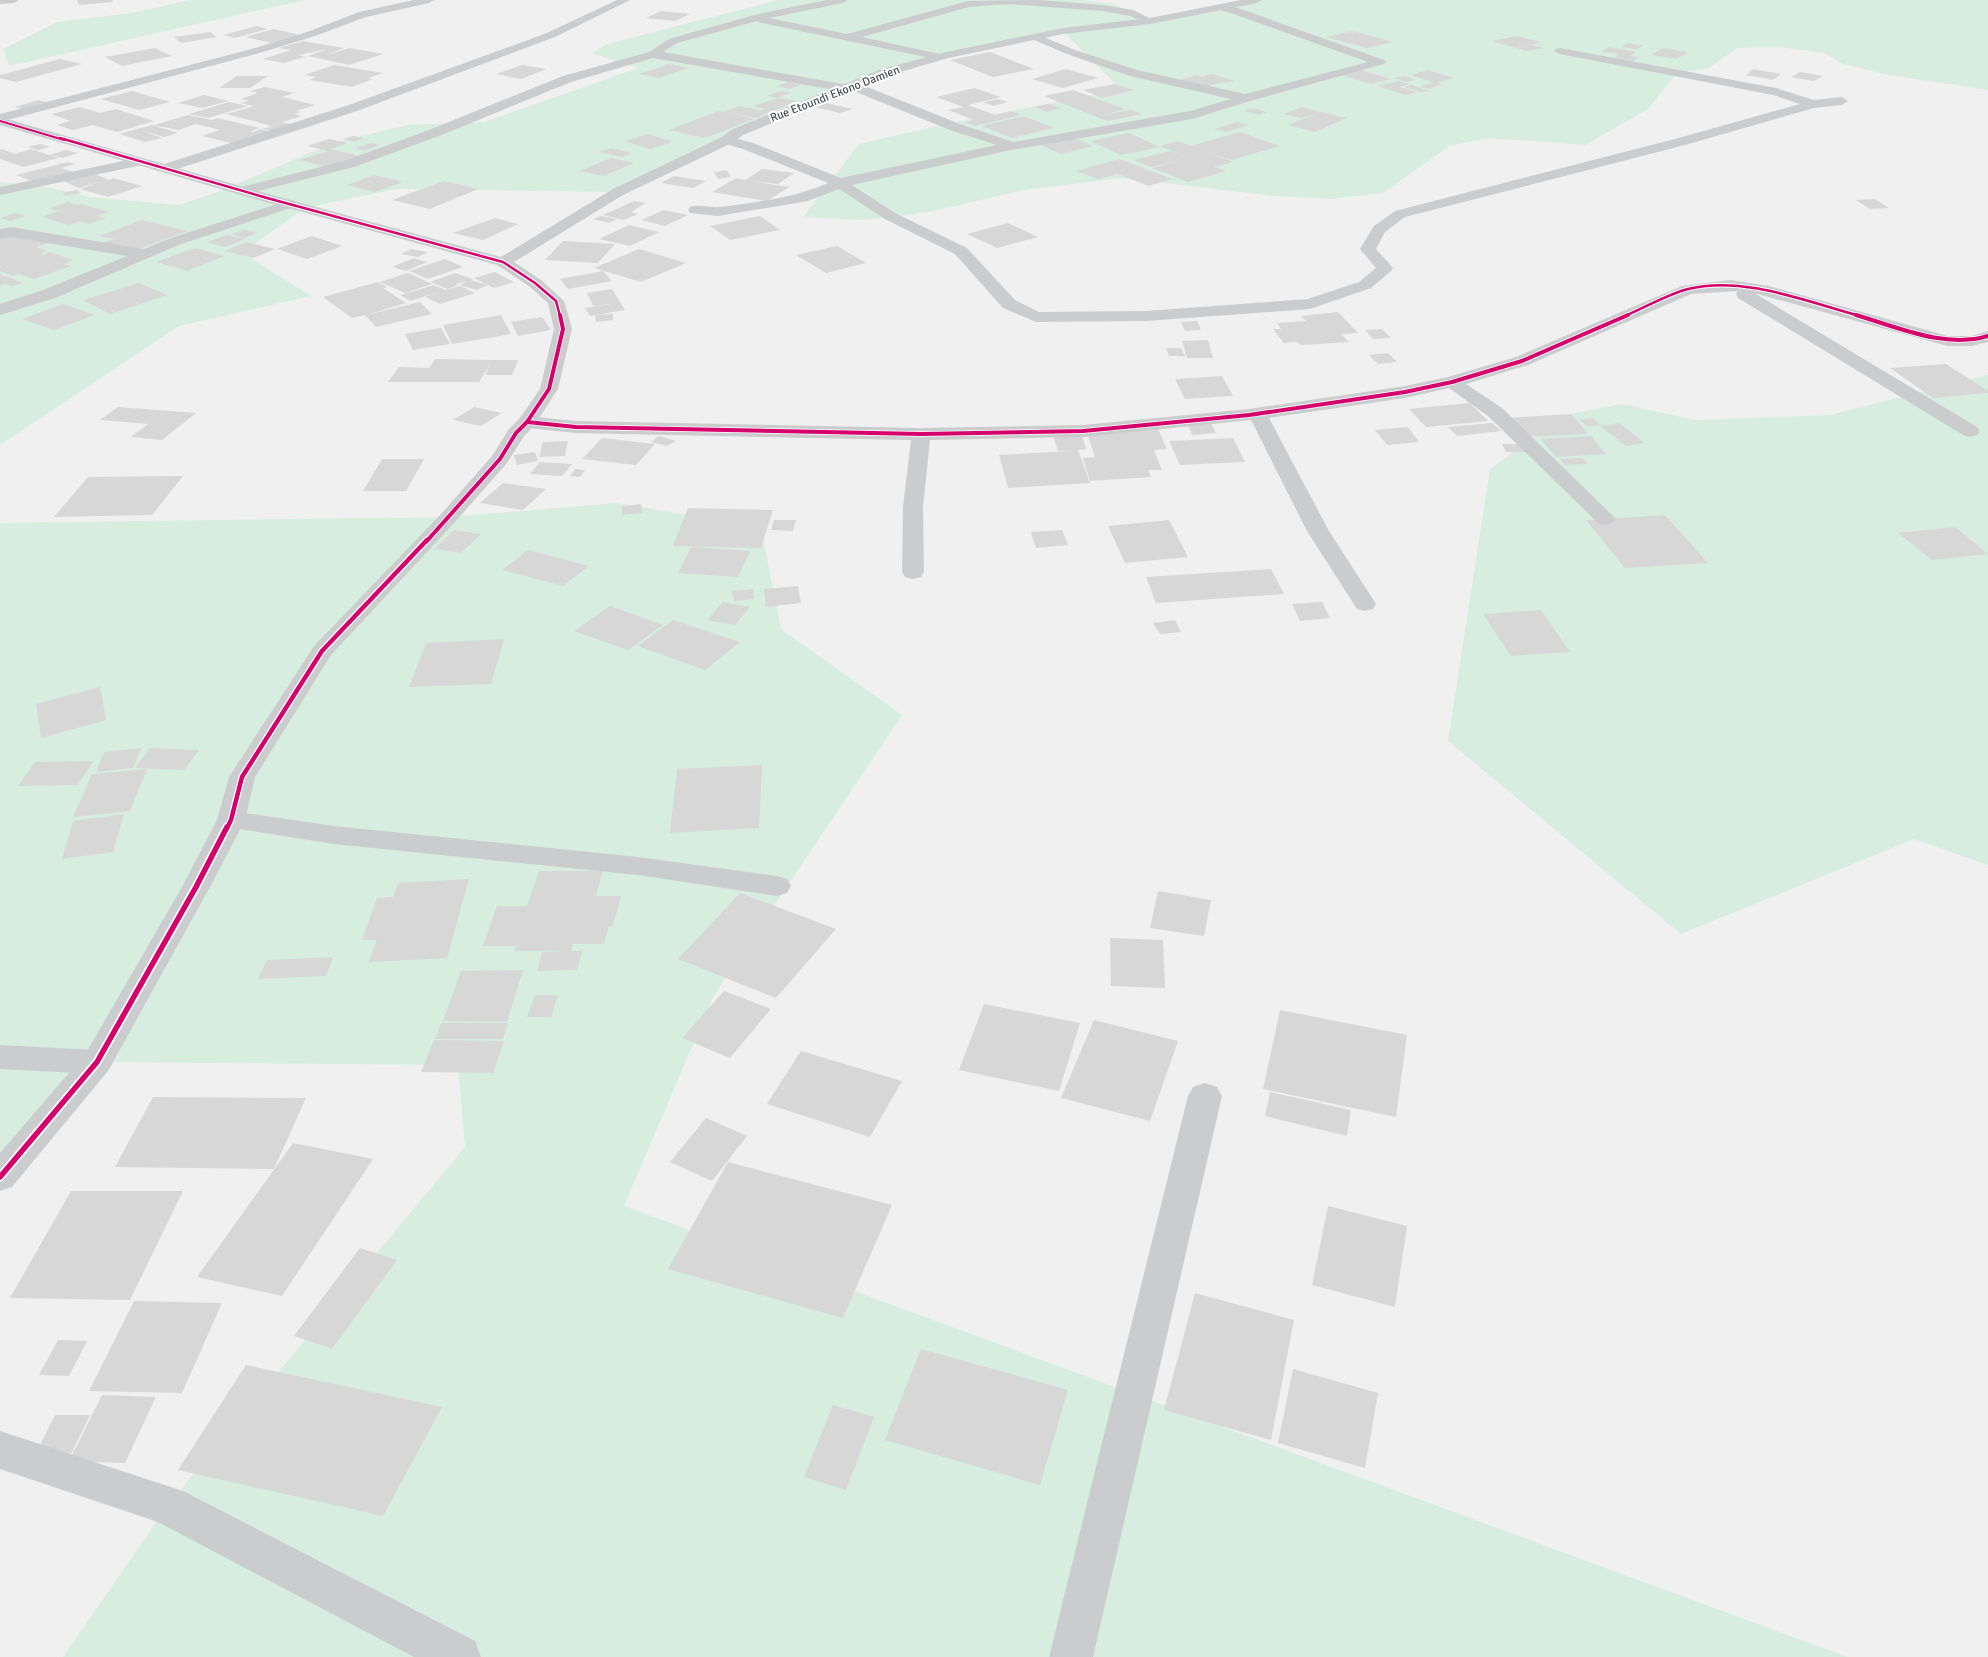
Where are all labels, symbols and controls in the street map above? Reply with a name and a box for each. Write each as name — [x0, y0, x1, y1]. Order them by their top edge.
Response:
street label: Rue Etoundi Ekono Damien — [768, 62, 902, 126]

